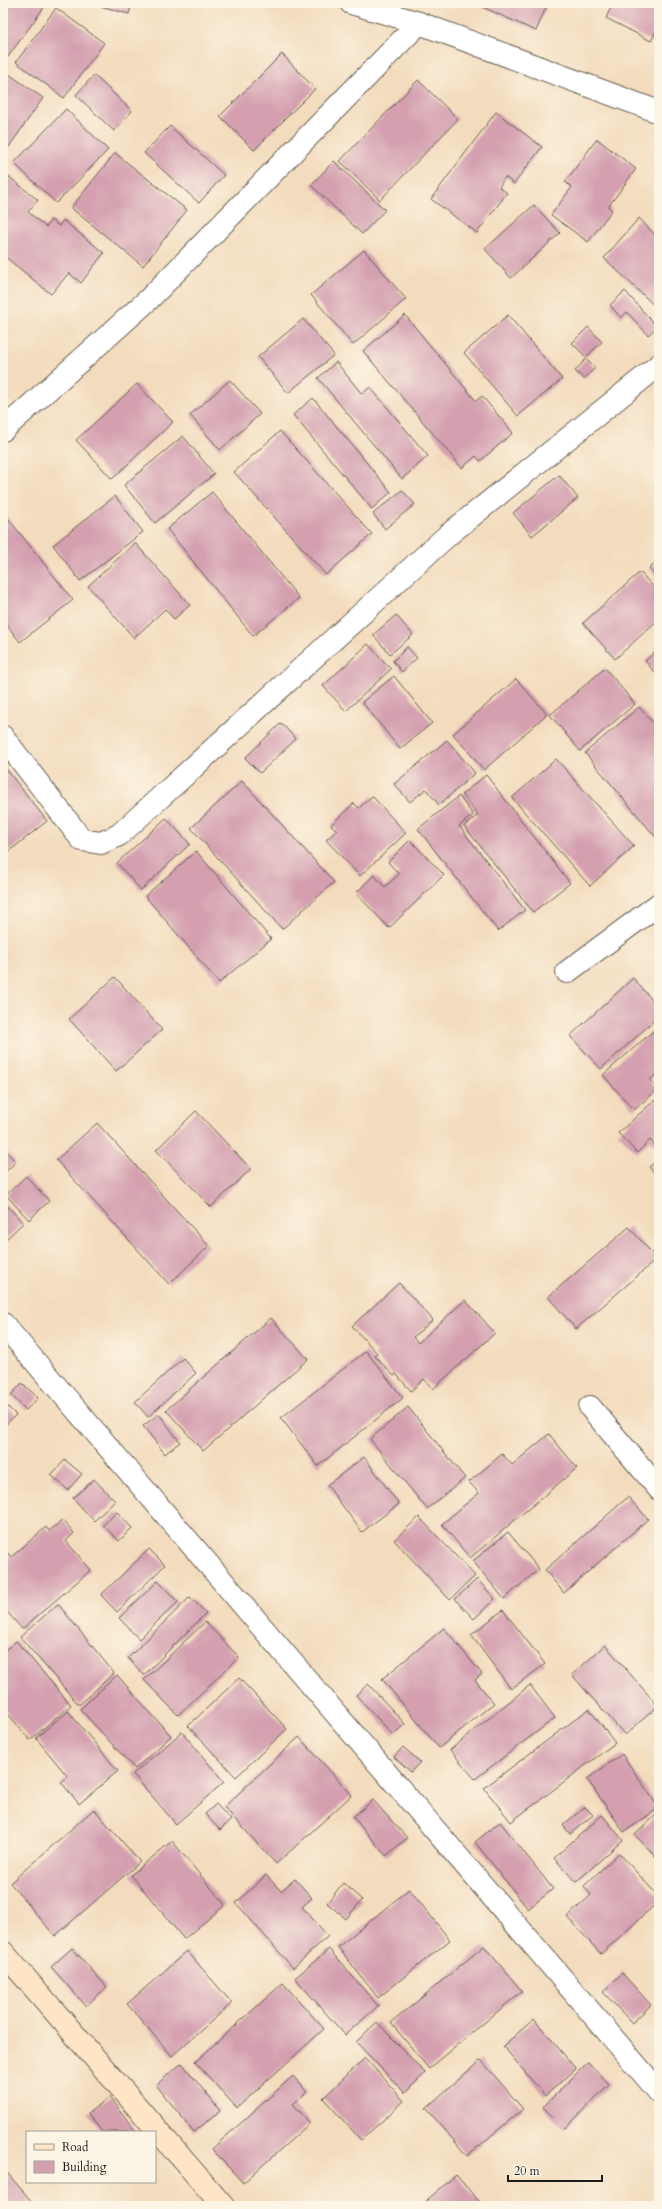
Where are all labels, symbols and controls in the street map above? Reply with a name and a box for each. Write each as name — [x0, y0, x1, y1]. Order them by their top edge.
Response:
legend — [26, 2131, 156, 2183]
text: Road — [62, 2139, 89, 2155]
scale bar — [508, 2157, 602, 2183]
text: Building — [62, 2159, 107, 2175]
text: 20 m — [514, 2163, 541, 2179]

